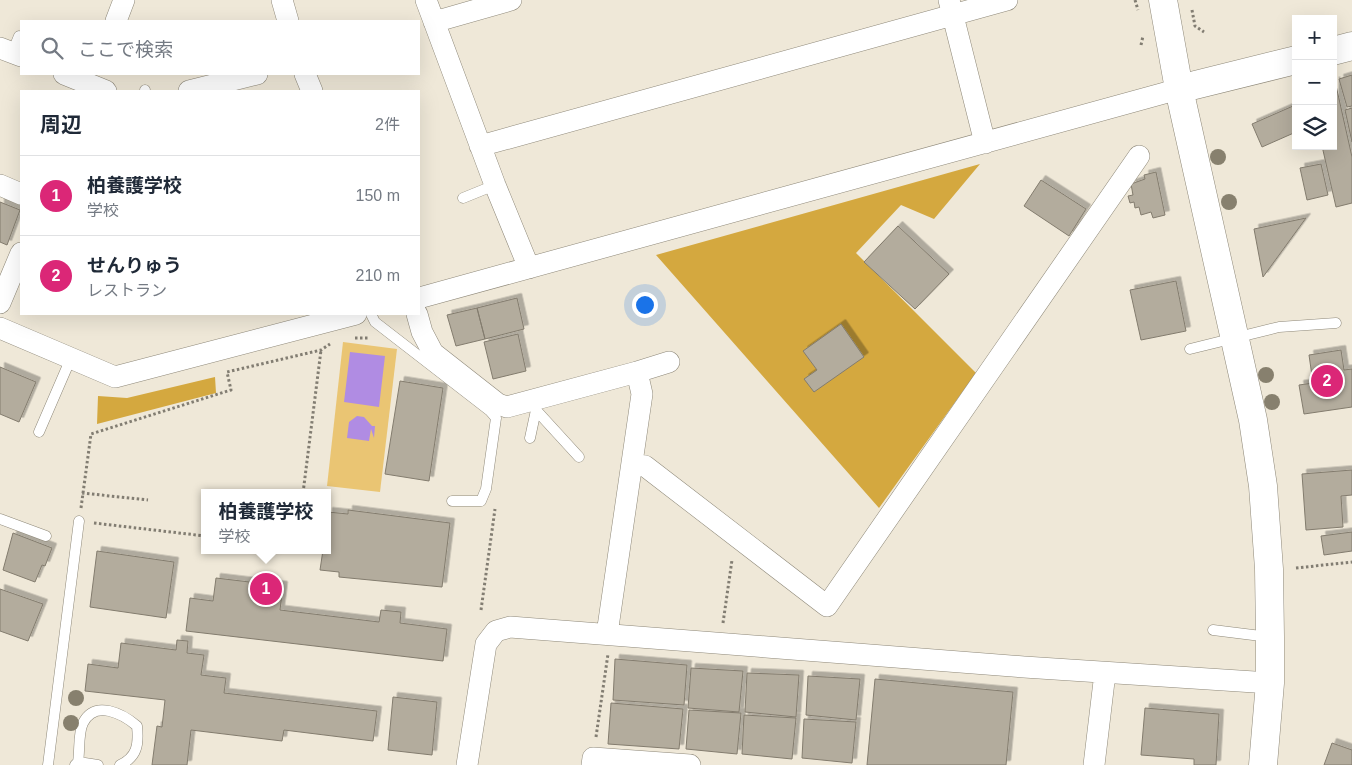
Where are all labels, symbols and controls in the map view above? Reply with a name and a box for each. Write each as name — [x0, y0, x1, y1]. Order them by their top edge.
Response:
map controls — [1292, 15, 1337, 150]
button: + — [1292, 15, 1337, 60]
search box — [20, 20, 420, 75]
icon: search — [38, 34, 66, 62]
text: ここで検索 — [78, 39, 173, 60]
button: − — [1292, 60, 1337, 105]
button: layers — [1292, 105, 1337, 150]
text: 周辺 — [40, 113, 82, 136]
text: 2件 — [375, 116, 400, 133]
text: 柏養護学校 — [87, 175, 182, 196]
text: 1 — [52, 187, 60, 204]
text: 150 m — [356, 187, 400, 204]
text: 学校 — [87, 202, 119, 219]
text: せんりゅう — [87, 255, 182, 276]
text: 2 — [52, 267, 60, 284]
text: 210 m — [356, 267, 400, 284]
text: レストラン — [87, 282, 167, 299]
your location — [632, 292, 658, 318]
pin: 2 — [1311, 362, 1343, 400]
popup — [201, 489, 331, 554]
text: 柏養護学校 — [218, 501, 314, 522]
text: 学校 — [218, 528, 251, 545]
pin: 1 — [250, 570, 282, 608]

